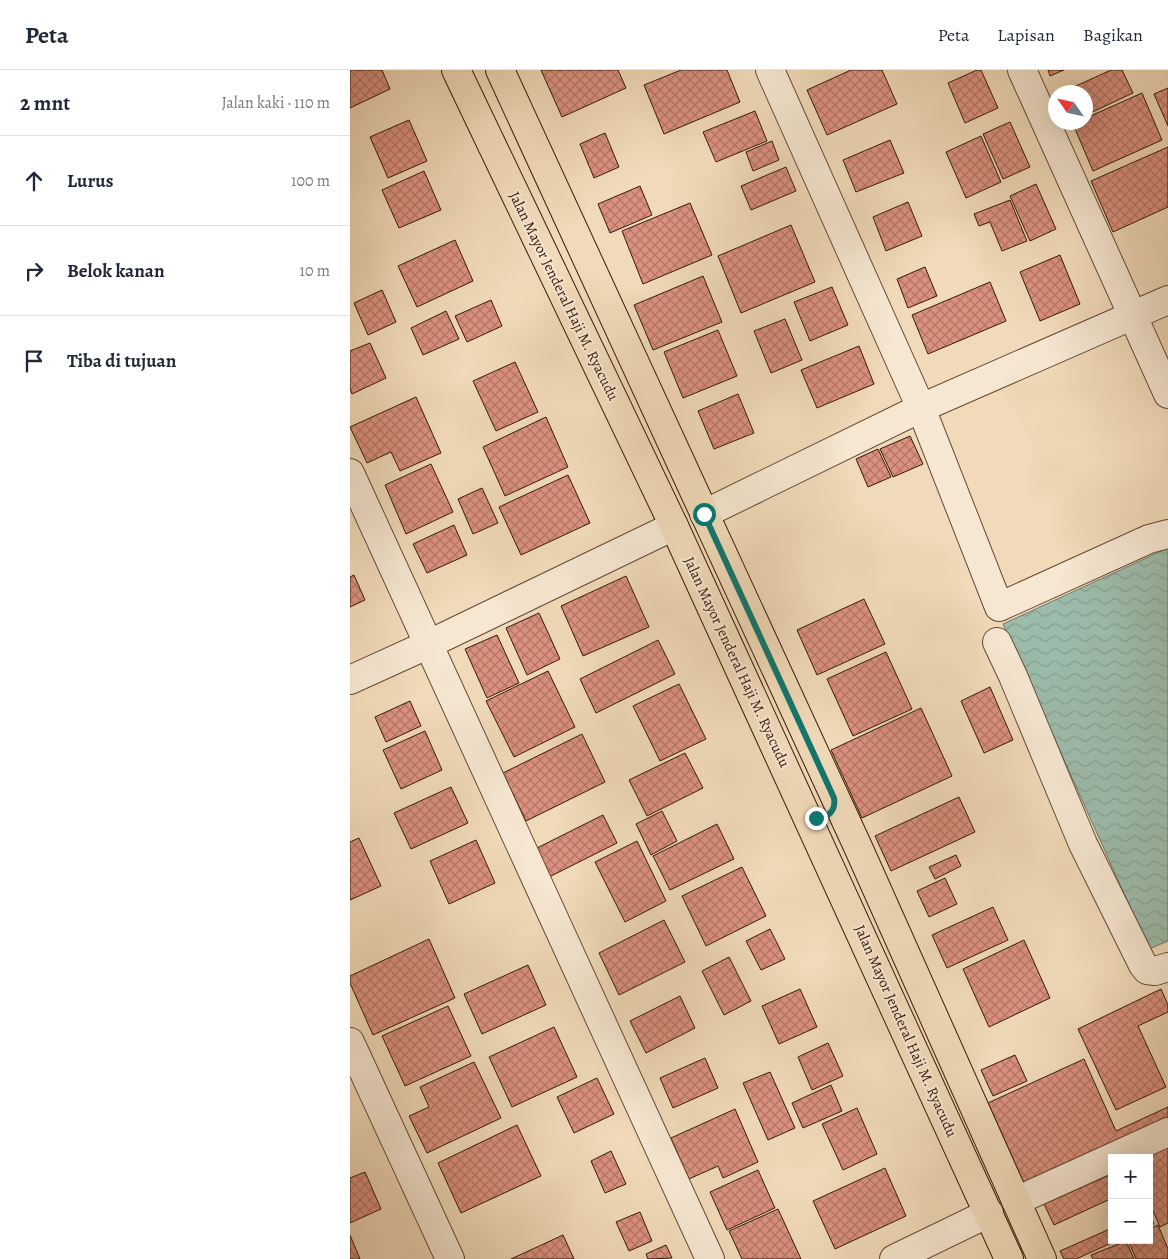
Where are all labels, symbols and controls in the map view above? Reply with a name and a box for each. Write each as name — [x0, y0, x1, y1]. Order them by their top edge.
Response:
text: Peta — [25, 19, 69, 51]
text: Peta — [938, 23, 969, 47]
text: Lapisan — [997, 23, 1055, 47]
text: Bagikan — [1083, 23, 1143, 47]
north arrow — [1048, 85, 1093, 130]
text: 2 mnt — [20, 89, 70, 117]
text: Jalan kaki · 110 m — [221, 92, 330, 114]
icon: ahead — [20, 167, 48, 195]
text: Lurus — [67, 168, 113, 194]
text: 100 m — [291, 170, 330, 192]
street label: Jalan Mayor Jenderal Haji M. Ryacudu — [505, 188, 624, 405]
icon: right — [20, 257, 48, 285]
text: Belok kanan — [67, 258, 165, 284]
text: 10 m — [300, 260, 330, 282]
icon: arrive — [20, 347, 48, 375]
text: Tiba di tujuan — [67, 348, 176, 374]
route start — [693, 503, 716, 526]
street label: Jalan Mayor Jenderal Haji M. Ryacudu — [679, 553, 795, 771]
route end — [805, 807, 828, 830]
street label: Jalan Mayor Jenderal Haji M. Ryacudu — [850, 922, 962, 1141]
map controls — [1108, 1154, 1153, 1244]
button: + — [1108, 1154, 1153, 1199]
button: − — [1108, 1199, 1153, 1244]

